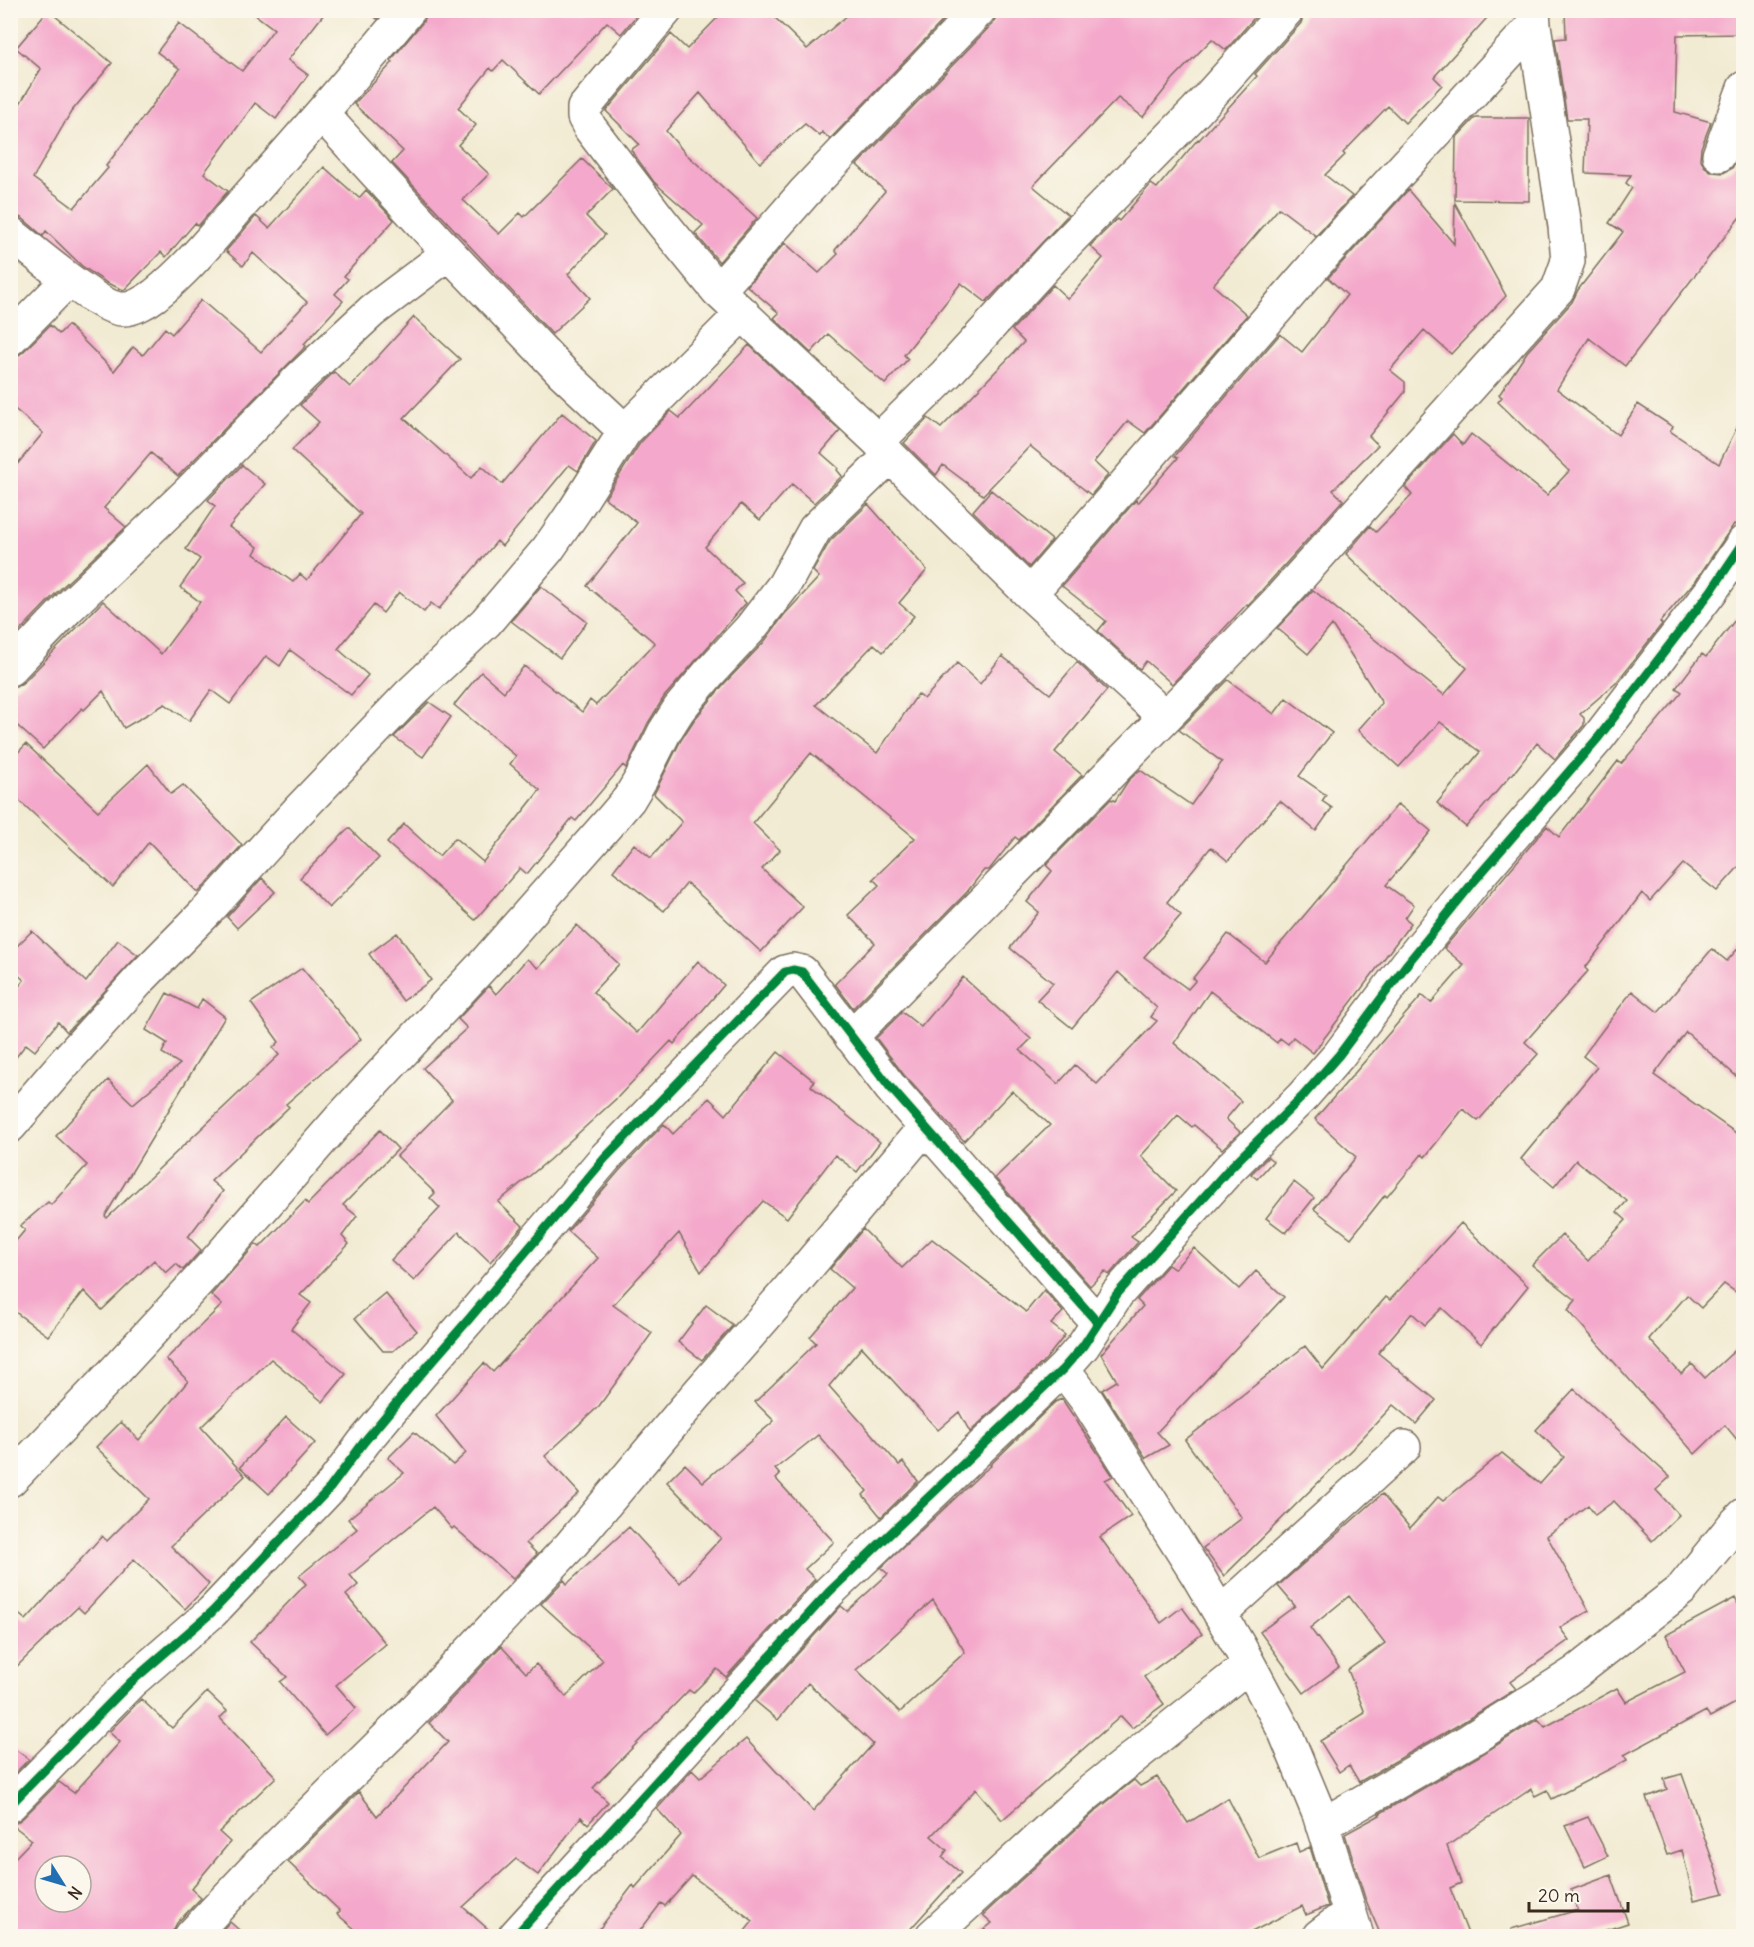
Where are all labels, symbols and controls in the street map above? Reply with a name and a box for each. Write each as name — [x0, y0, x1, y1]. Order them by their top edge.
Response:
north arrow — [33, 1854, 93, 1914]
scale bar — [1529, 1875, 1628, 1913]
text: N — [64, 1883, 86, 1903]
text: 20 m — [1538, 1884, 1580, 1907]

